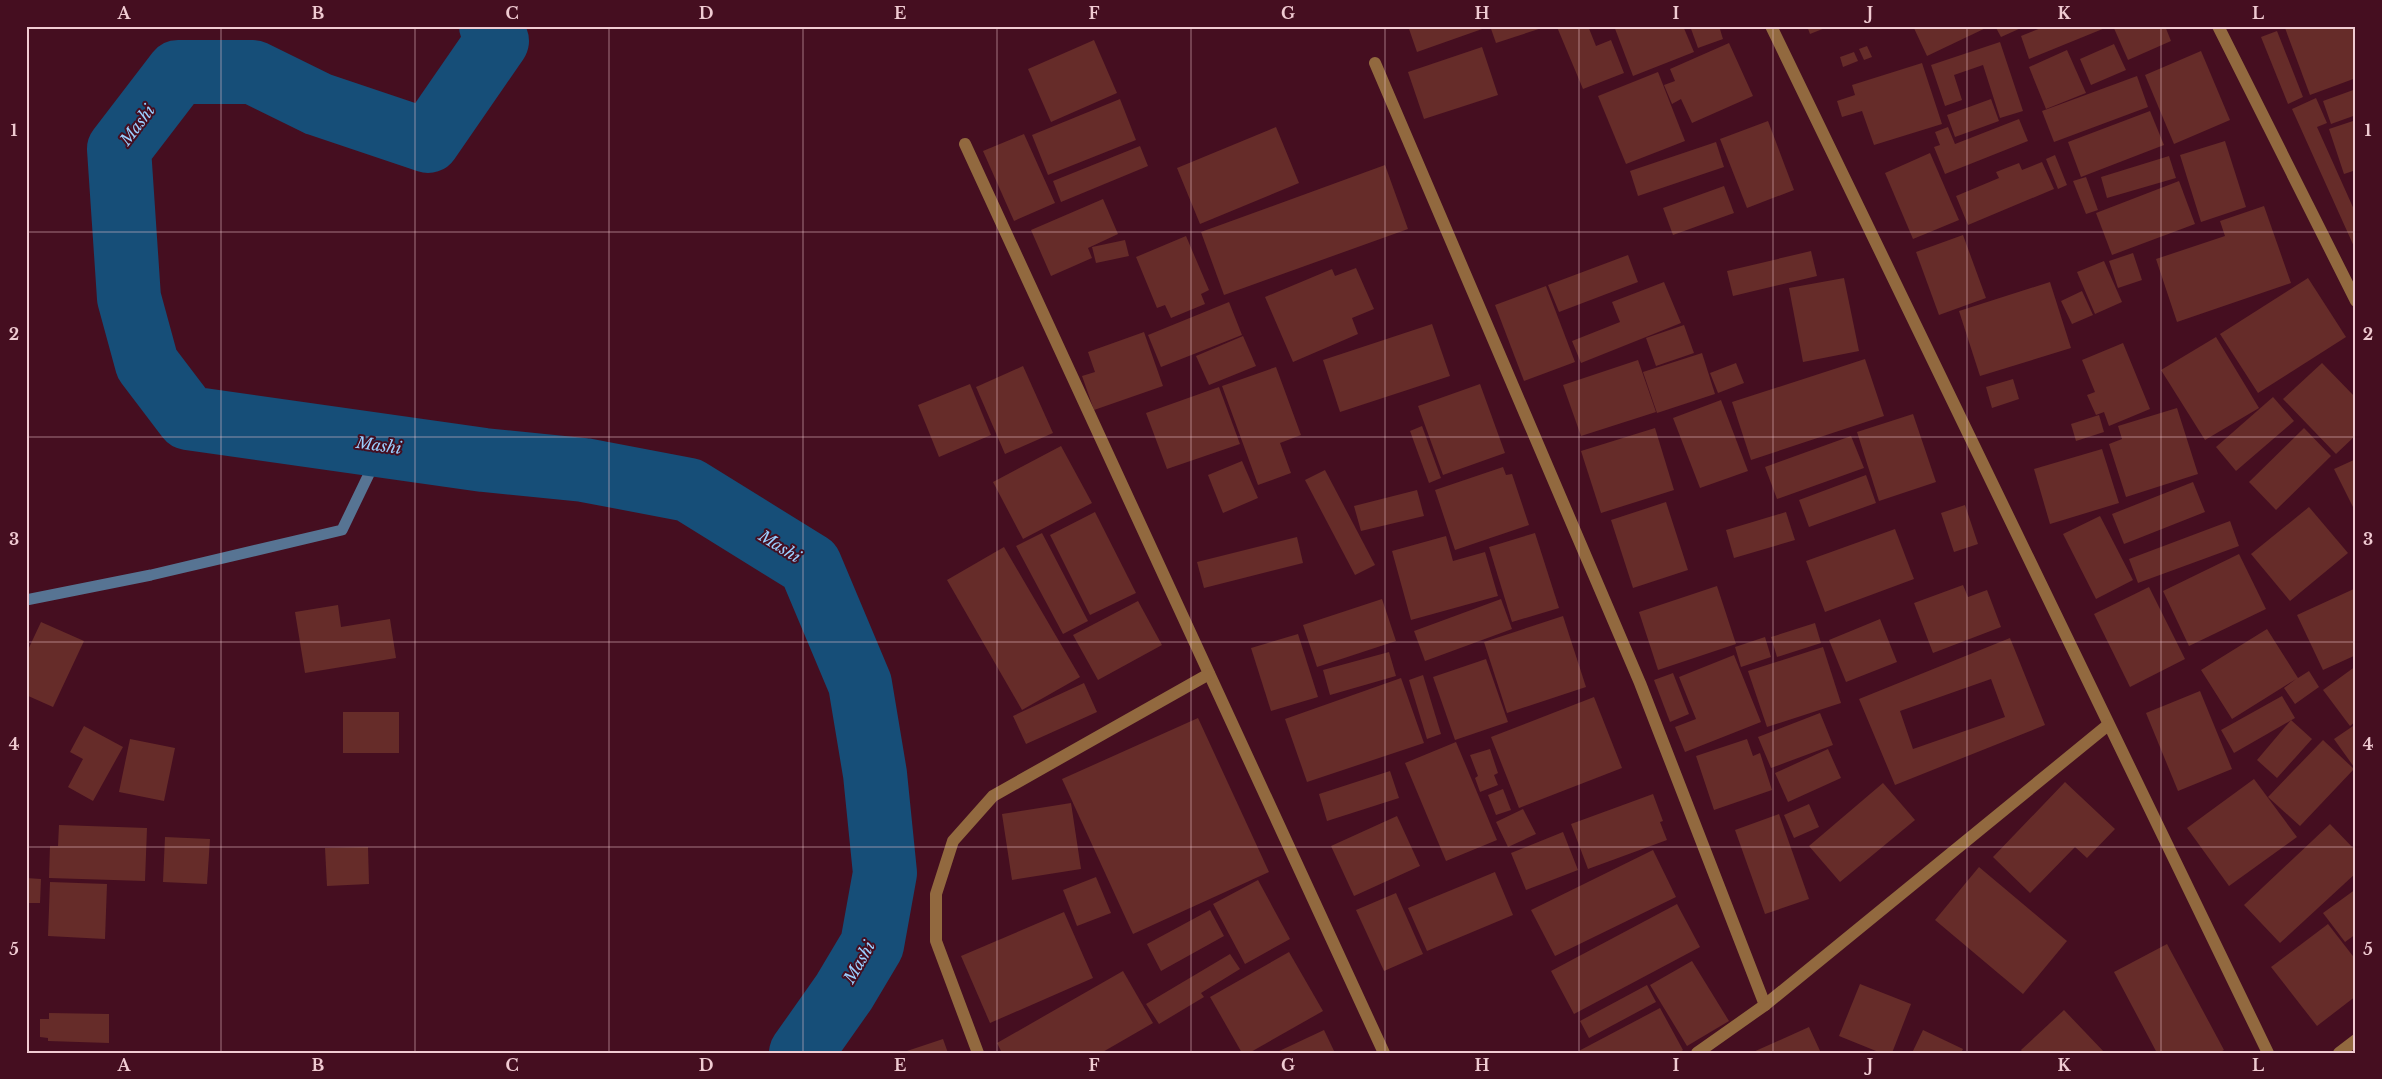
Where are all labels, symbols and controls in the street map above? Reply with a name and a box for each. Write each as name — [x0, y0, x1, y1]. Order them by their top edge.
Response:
text: A — [117, 3, 132, 23]
text: B — [312, 3, 325, 23]
text: C — [505, 3, 519, 23]
text: D — [699, 3, 713, 23]
text: E — [894, 3, 906, 23]
text: F — [1088, 3, 1100, 23]
text: G — [1281, 3, 1295, 23]
text: H — [1474, 3, 1490, 23]
text: I — [1673, 3, 1680, 23]
text: J — [1864, 3, 1873, 23]
text: K — [2057, 3, 2071, 23]
text: L — [2252, 3, 2264, 23]
water label: Mashi — [115, 100, 159, 150]
text: 1 — [11, 120, 18, 140]
text: 1 — [2365, 120, 2372, 140]
text: 2 — [9, 324, 19, 344]
text: 2 — [2363, 324, 2373, 344]
water label: Mashi — [354, 432, 403, 458]
water label: Mashi — [755, 525, 805, 567]
text: 3 — [9, 529, 19, 549]
text: 3 — [2363, 529, 2373, 549]
text: 4 — [9, 734, 19, 754]
text: 4 — [2363, 734, 2373, 754]
water label: Mashi — [838, 937, 879, 988]
text: 5 — [9, 939, 19, 959]
text: 5 — [2363, 939, 2373, 959]
text: A — [117, 1055, 132, 1075]
text: B — [312, 1055, 325, 1075]
text: C — [505, 1055, 519, 1075]
text: D — [699, 1055, 713, 1075]
text: E — [894, 1055, 906, 1075]
text: F — [1088, 1055, 1100, 1075]
text: G — [1281, 1055, 1295, 1075]
text: H — [1474, 1055, 1490, 1075]
text: I — [1673, 1055, 1680, 1075]
text: J — [1864, 1055, 1873, 1075]
text: K — [2057, 1055, 2071, 1075]
text: L — [2252, 1055, 2264, 1075]

